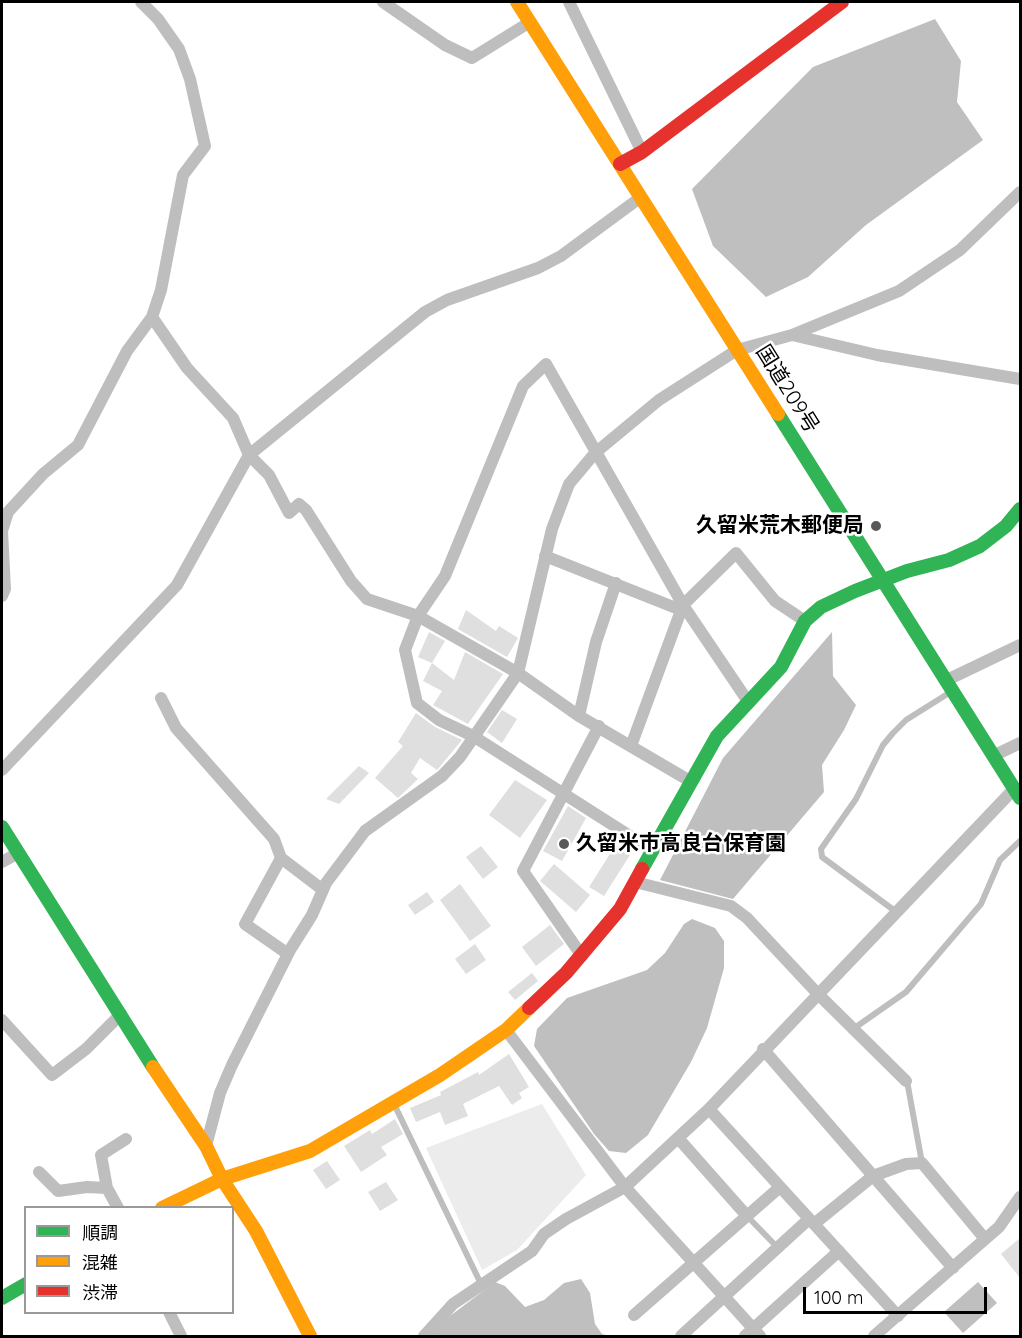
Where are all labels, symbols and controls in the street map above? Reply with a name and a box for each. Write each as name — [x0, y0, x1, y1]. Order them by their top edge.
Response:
street label: 国道209号 — [750, 340, 824, 438]
place label: 久留米荒木郵便局 — [696, 513, 864, 539]
marker: 久留米荒木郵便局 — [869, 519, 883, 533]
place label: 久留米市高良台保育園 — [576, 831, 786, 857]
marker: 久留米市高良台保育園 — [557, 837, 571, 851]
legend — [24, 1206, 234, 1314]
text: 順調 — [82, 1221, 118, 1244]
text: 混雑 — [82, 1251, 118, 1274]
scale bar — [806, 1275, 990, 1313]
text: 渋滞 — [82, 1281, 118, 1304]
text: 100 m — [814, 1286, 863, 1309]

